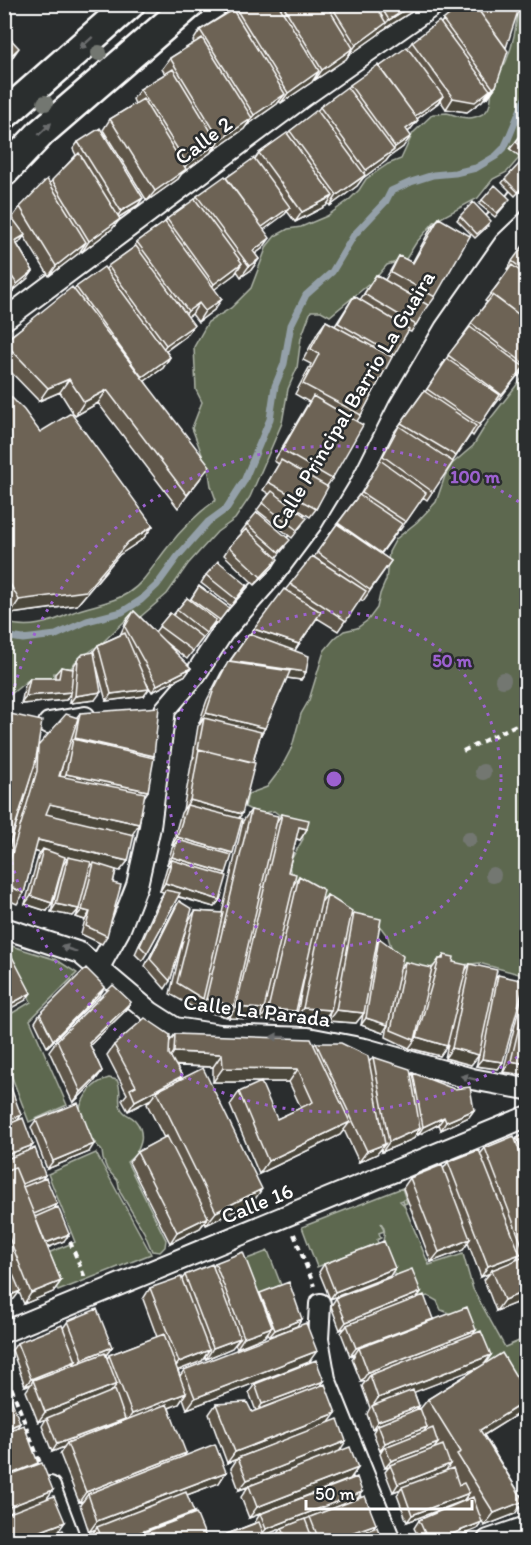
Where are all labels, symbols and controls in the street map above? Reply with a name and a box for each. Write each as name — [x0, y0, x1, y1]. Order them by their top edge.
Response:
one-way arrow — [78, 36, 93, 50]
street label: Calle 2 — [169, 110, 238, 171]
one-way arrow — [38, 123, 52, 137]
street label: Calle Principal Barrio La Guaira — [264, 265, 441, 535]
text: 100 m — [450, 466, 501, 488]
text: 50 m — [432, 650, 473, 672]
centre of rings — [324, 769, 344, 789]
one-way arrow — [60, 944, 78, 954]
street label: Calle La Parada — [182, 988, 333, 1033]
one-way arrow — [270, 1032, 289, 1041]
one-way arrow — [460, 1073, 478, 1083]
street label: Calle 16 — [217, 1177, 297, 1230]
scale bar — [306, 1473, 472, 1511]
text: 50 m — [315, 1483, 355, 1505]

